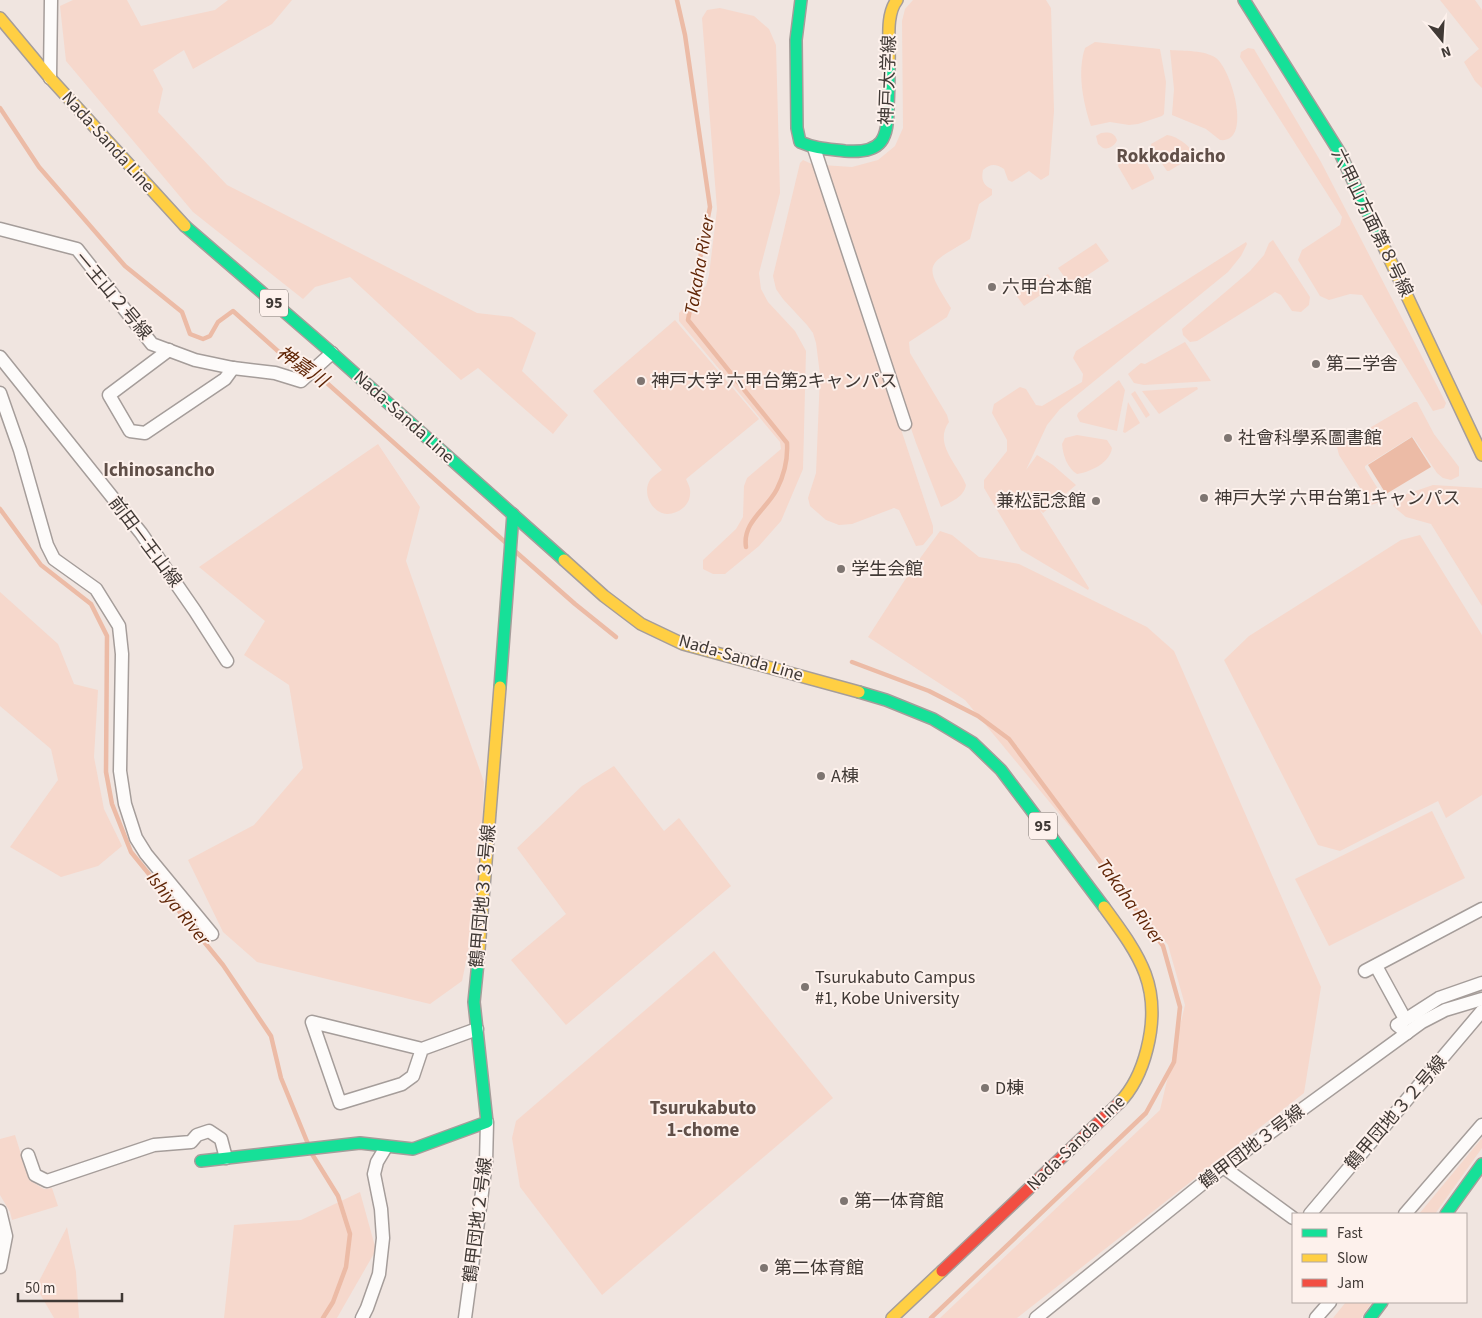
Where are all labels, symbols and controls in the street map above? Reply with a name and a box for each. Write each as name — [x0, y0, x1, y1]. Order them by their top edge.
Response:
north arrow — [1417, 15, 1467, 65]
street label: 神戸大学線 — [874, 35, 902, 125]
text: N — [1438, 40, 1453, 62]
street label: Nada-Sanda Line — [56, 86, 160, 198]
district label: Rokkodaicho — [1116, 143, 1226, 170]
street label: 六甲山方面第８号線 — [1325, 145, 1419, 301]
water label: Takaha River — [678, 212, 722, 317]
street label: 一王山２号線 — [69, 247, 157, 345]
place label: 六甲台本館 — [1002, 275, 1092, 300]
marker: 六甲台本館 — [986, 281, 998, 293]
road number: 95 — [260, 290, 288, 316]
water label: 神嘉川 — [271, 340, 335, 396]
place label: 第二学舎 — [1326, 352, 1398, 377]
marker: 第二学舎 — [1310, 358, 1322, 370]
street label: Nada-Sanda Line — [348, 365, 460, 469]
place label: 神戸大学 六甲台第2キャンパス — [651, 369, 898, 394]
marker: 神戸大学 六甲台第2キャンパス — [635, 375, 647, 387]
place label: 社會科學系圖書館 — [1238, 426, 1382, 451]
marker: 社會科學系圖書館 — [1222, 432, 1234, 444]
district label: Ichinosancho — [103, 457, 215, 484]
place label: 神戸大学 六甲台第1キャンパス — [1214, 486, 1461, 511]
place label: 兼松記念館 — [996, 489, 1086, 514]
street label: 前田一王山線 — [103, 491, 187, 593]
marker: 神戸大学 六甲台第1キャンパス — [1198, 492, 1210, 504]
marker: 兼松記念館 — [1090, 495, 1102, 507]
place label: 学生会館 — [851, 557, 923, 582]
marker: 学生会館 — [835, 563, 847, 575]
street label: Nada-Sanda Line — [676, 628, 806, 688]
place label: A棟 — [831, 764, 859, 789]
marker: A棟 — [815, 770, 827, 782]
road number: 95 — [1029, 812, 1057, 839]
street label: 鶴甲団地３３号線 — [464, 823, 502, 969]
water label: Takaha River — [1090, 853, 1171, 952]
water label: Ishiya River — [140, 866, 217, 953]
place label: Tsurukabuto Campus #1, Kobe University — [815, 965, 975, 1011]
marker: Tsurukabuto Campus #1, Kobe University — [799, 981, 811, 993]
street label: 鶴甲団地３２号線 — [1339, 1050, 1453, 1176]
place label: D棟 — [995, 1076, 1024, 1101]
marker: D棟 — [979, 1082, 991, 1094]
street label: Nada-Sanda Line — [1021, 1089, 1131, 1197]
district label: Tsurukabuto 1-chome — [650, 1095, 756, 1144]
street label: 鶴甲団地３号線 — [1194, 1099, 1310, 1195]
street label: 鶴甲団地２号線 — [458, 1156, 498, 1284]
place label: 第一体育館 — [854, 1189, 944, 1214]
marker: 第一体育館 — [838, 1195, 850, 1207]
legend — [1292, 1213, 1467, 1303]
text: Fast — [1337, 1223, 1363, 1244]
text: Slow — [1337, 1248, 1368, 1269]
place label: 第二体育館 — [774, 1256, 864, 1281]
marker: 第二体育館 — [758, 1262, 770, 1274]
scale bar — [18, 1270, 121, 1302]
text: Jam — [1337, 1273, 1364, 1294]
text: 50 m — [25, 1278, 55, 1299]

